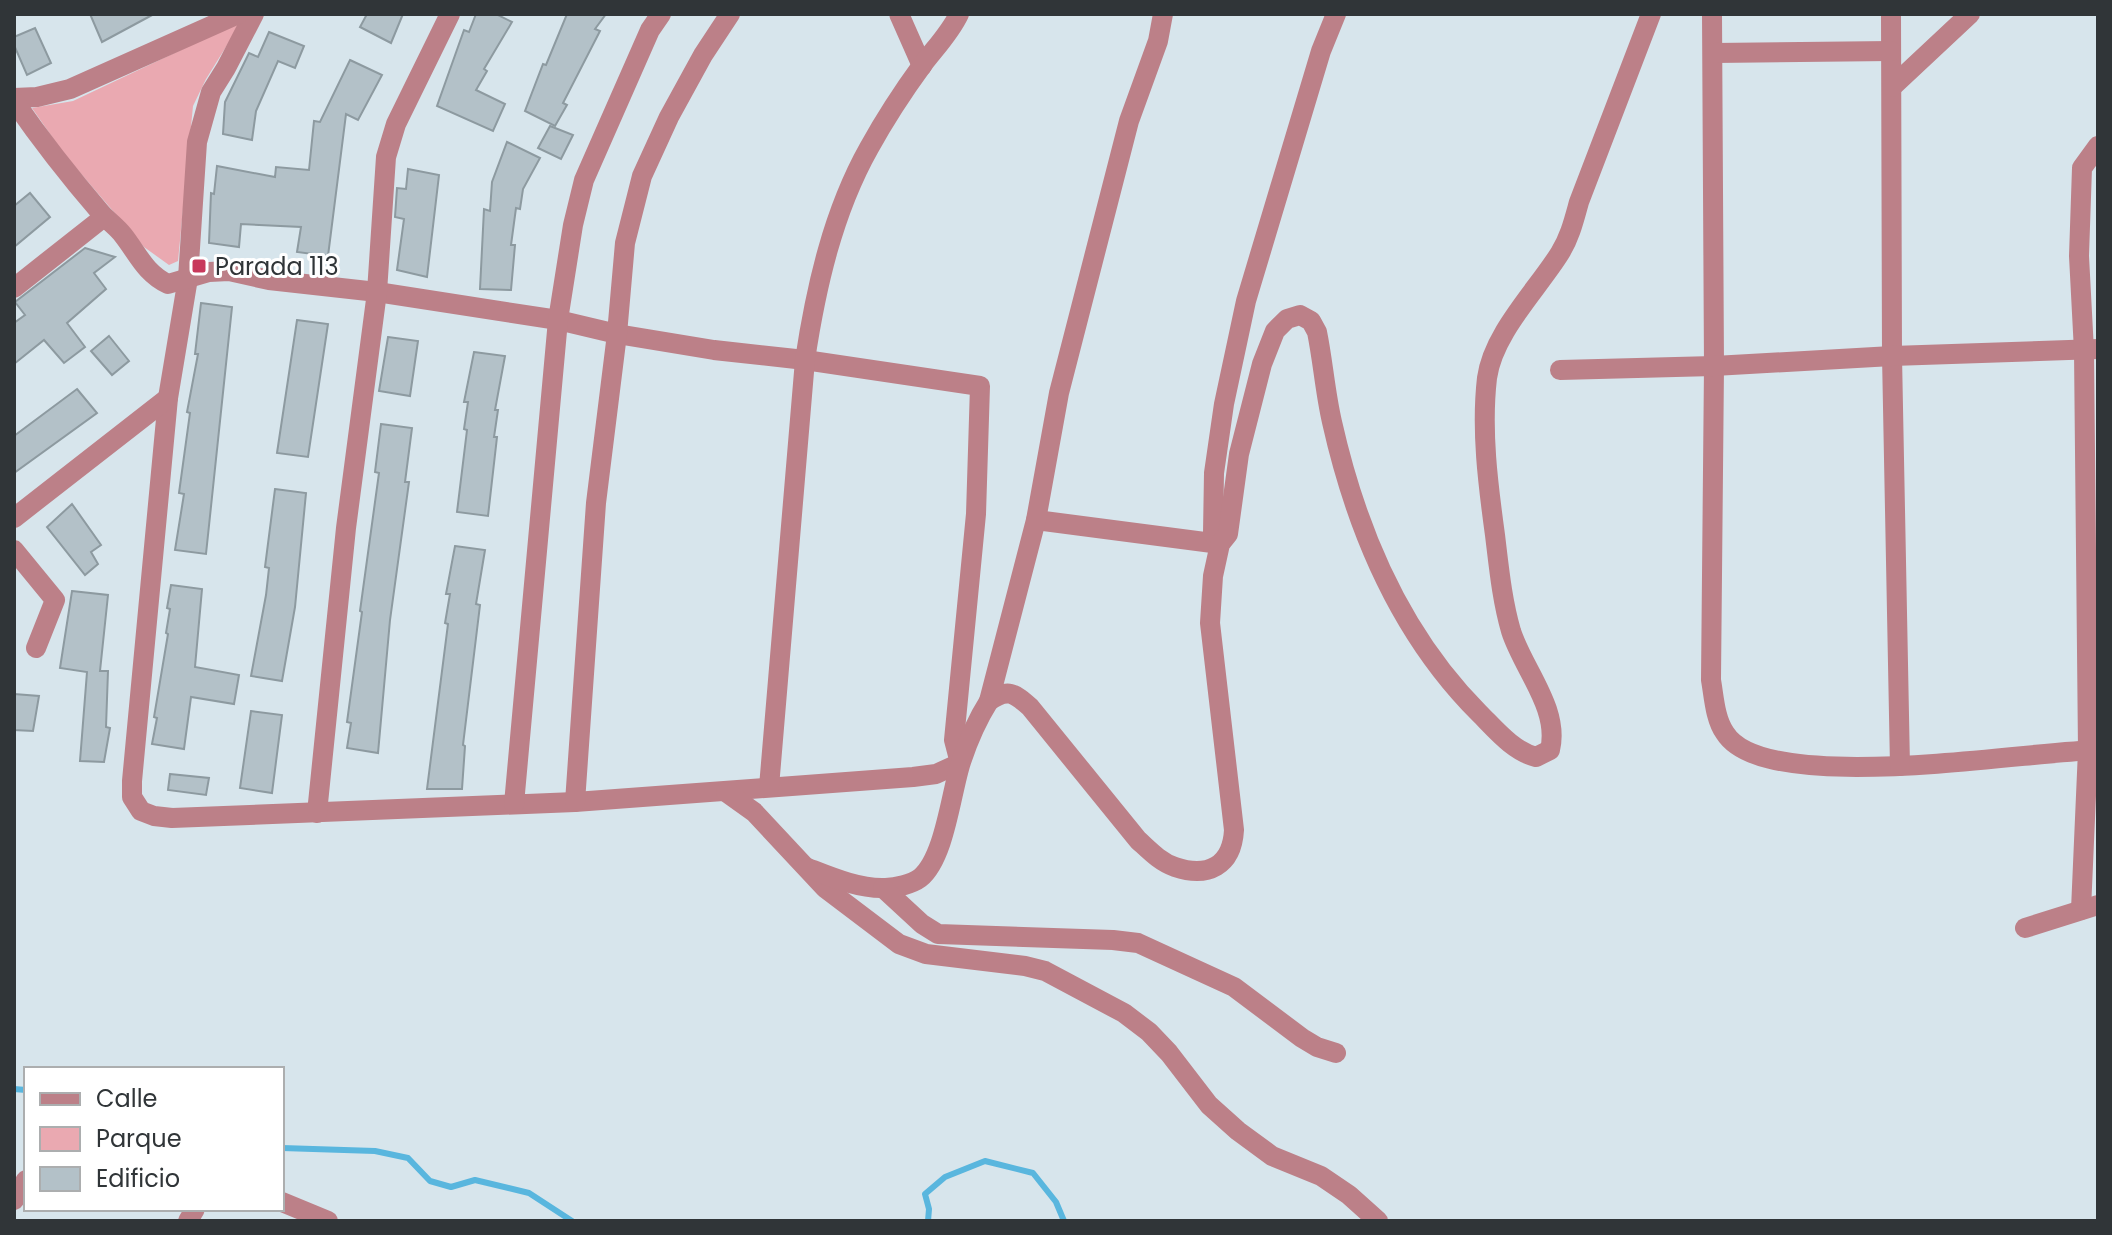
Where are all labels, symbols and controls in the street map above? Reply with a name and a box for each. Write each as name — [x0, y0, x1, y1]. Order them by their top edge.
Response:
place label: Parada 113 — [215, 250, 339, 283]
marker: Parada 113 — [190, 257, 208, 275]
legend — [24, 1067, 284, 1211]
text: Calle — [96, 1082, 157, 1115]
text: Parque — [96, 1122, 182, 1155]
text: Edificio — [96, 1162, 180, 1195]

